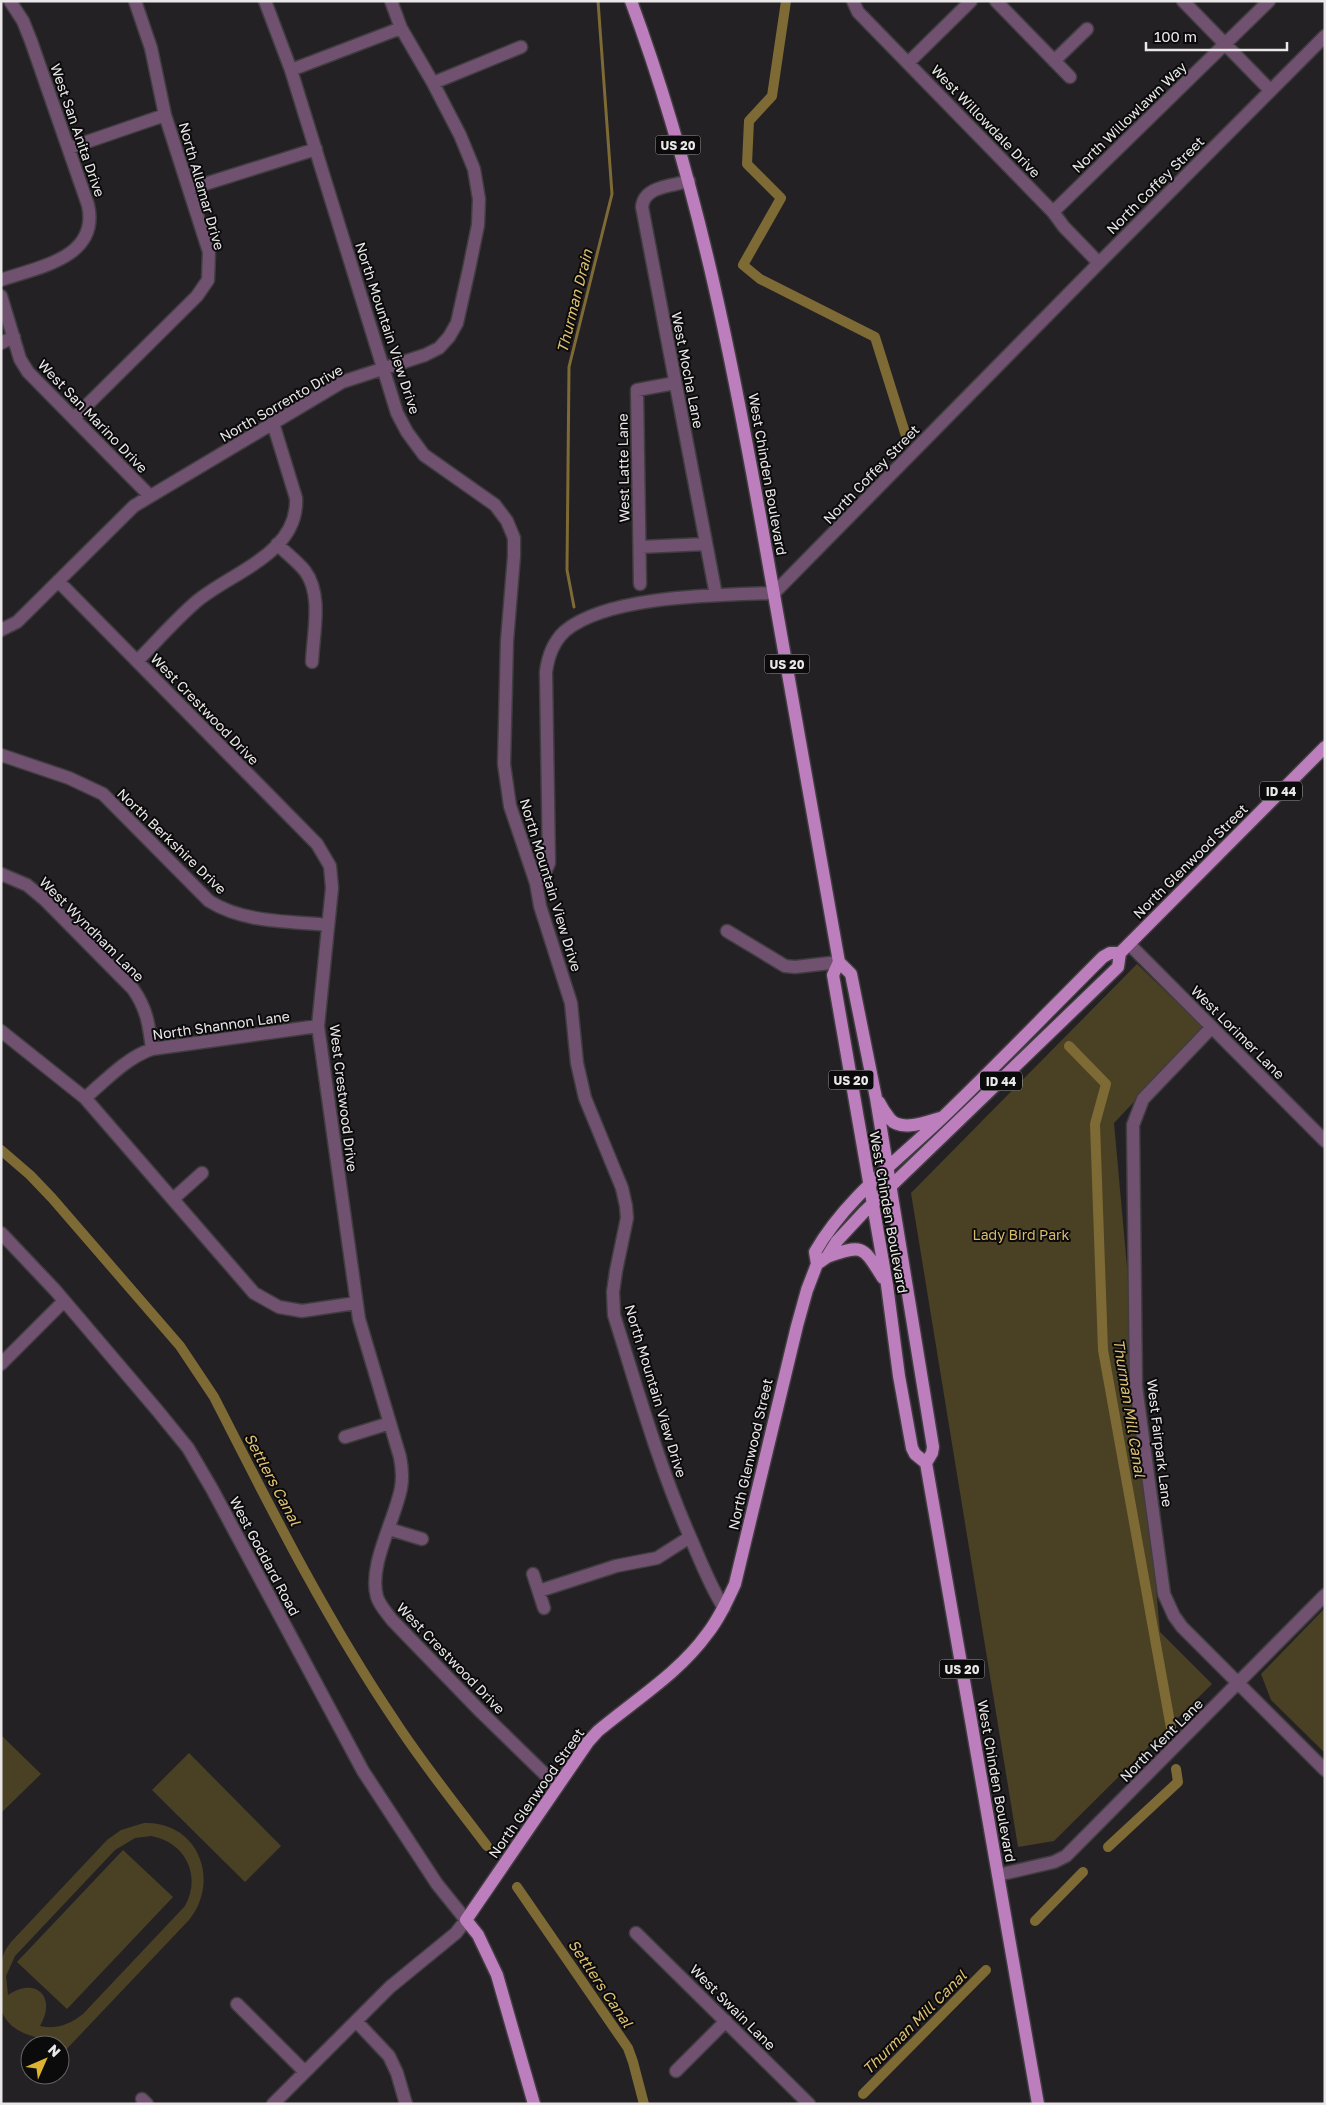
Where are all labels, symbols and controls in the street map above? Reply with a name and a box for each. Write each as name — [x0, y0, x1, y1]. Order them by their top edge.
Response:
scale bar — [1146, 20, 1287, 52]
text: 100 m — [1154, 27, 1197, 45]
street label: North Willowlawn Way — [1068, 58, 1190, 176]
street label: West San Anita Drive — [47, 61, 109, 199]
street label: West Willowdale Drive — [928, 61, 1044, 181]
street label: North Allamar Drive — [176, 120, 228, 252]
street label: North Coffey Street — [1103, 133, 1207, 237]
road number: US 20 — [656, 136, 700, 154]
street label: North Mountain View Drive — [352, 240, 424, 416]
water label: Thurman Drain — [552, 247, 596, 355]
street label: West Mocha Lane — [668, 310, 708, 430]
street label: West San Marino Drive — [34, 356, 152, 476]
street label: North Sorrento Drive — [216, 361, 346, 445]
street label: West Chinden Boulevard — [745, 392, 791, 556]
street label: West Latte Lane — [614, 413, 632, 523]
street label: North Coffey Street — [819, 421, 923, 527]
street label: West Crestwood Drive — [147, 650, 263, 768]
road number: US 20 — [764, 654, 810, 674]
road number: ID 44 — [1260, 781, 1302, 800]
street label: North Berkshire Drive — [114, 785, 230, 897]
street label: North Mountain View Drive — [517, 796, 585, 974]
street label: North Glenwood Street — [1129, 800, 1251, 922]
street label: West Wyndham Lane — [36, 873, 148, 985]
street label: West Lorimer Lane — [1188, 982, 1288, 1082]
street label: North Shannon Lane — [151, 1007, 291, 1043]
street label: West Crestwood Drive — [327, 1023, 361, 1173]
road number: US 20 — [828, 1070, 874, 1090]
road number: ID 44 — [980, 1072, 1022, 1090]
street label: West Chinden Boulevard — [866, 1130, 912, 1294]
park label: Lady Bird Park — [973, 1226, 1070, 1243]
street label: North Mountain View Drive — [622, 1302, 690, 1480]
water label: Thurman Mill Canal — [1110, 1338, 1150, 1480]
street label: North Glenwood Street — [724, 1377, 776, 1531]
street label: West Fairpark Lane — [1144, 1378, 1176, 1508]
water label: Settlers Canal — [241, 1430, 306, 1529]
street label: West Goddard Road — [226, 1493, 304, 1619]
street label: West Crestwood Drive — [393, 1599, 509, 1717]
road number: US 20 — [940, 1660, 984, 1678]
street label: North Kent Lane — [1116, 1695, 1206, 1785]
street label: West Chinden Boulevard — [974, 1699, 1020, 1863]
street label: North Glenwood Street — [485, 1725, 587, 1861]
water label: Settlers Canal — [565, 1936, 638, 2031]
street label: West Swain Lane — [687, 1961, 779, 2053]
water label: Thurman Mill Canal — [858, 1965, 971, 2078]
north arrow — [20, 2035, 70, 2085]
text: N — [45, 2041, 64, 2060]

